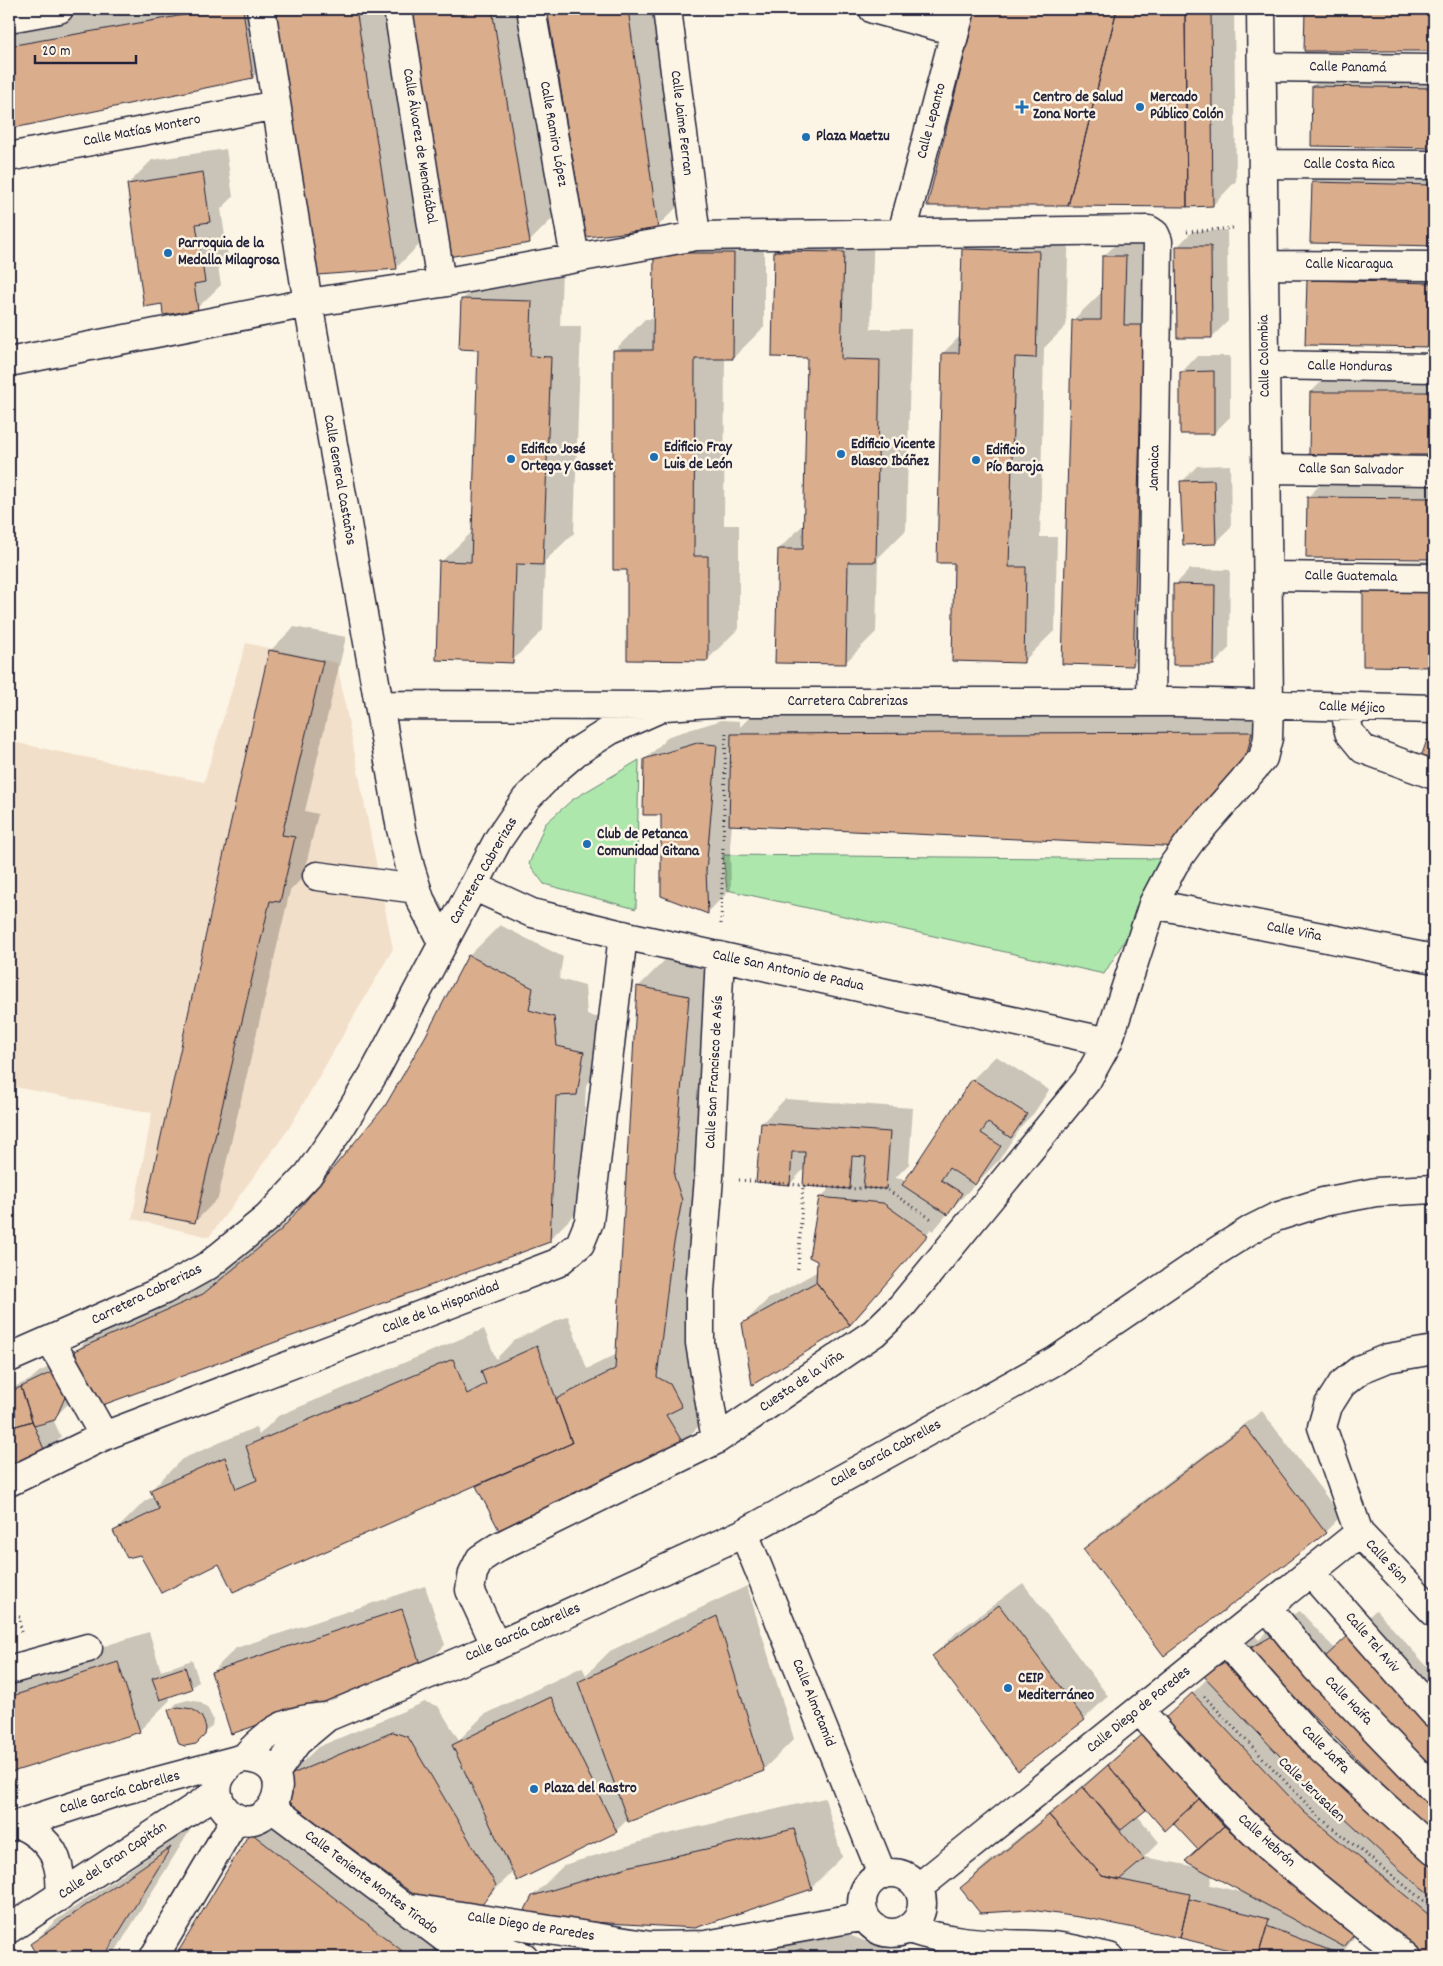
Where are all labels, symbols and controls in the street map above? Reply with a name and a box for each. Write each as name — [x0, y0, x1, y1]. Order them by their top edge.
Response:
scale bar — [35, 32, 136, 64]
text: 20 m — [42, 41, 70, 63]
street label: Calle Panamá — [1309, 56, 1387, 80]
street label: Calle Álvarez de Mendizábal — [396, 67, 442, 226]
street label: Calle Jaime Ferran — [664, 69, 698, 177]
street label: Calle Ramiro López — [533, 80, 573, 189]
street label: Calle Lepanto — [911, 80, 953, 161]
place label: Centro de Salud Zona Norte — [1033, 87, 1123, 126]
place label: Mercado Público Colón — [1150, 87, 1224, 126]
marker: Centro de Salud Zona Norte — [1015, 100, 1029, 114]
marker: Mercado Público Colón — [1134, 101, 1146, 113]
street label: Calle Matías Montero — [81, 109, 203, 153]
place label: Plaza Maetzu — [816, 126, 890, 148]
marker: Plaza Maetzu — [800, 131, 812, 143]
street label: Calle Costa Rica — [1303, 154, 1396, 176]
place label: Parroquia de la Medalla Milagrosa — [178, 233, 280, 272]
marker: Parroquia de la Medalla Milagrosa — [162, 247, 174, 259]
street label: Calle Nicaragua — [1305, 254, 1394, 276]
street label: Calle Colombia — [1253, 314, 1277, 397]
street label: Calle Honduras — [1307, 355, 1393, 379]
street label: Calle General Castaños — [317, 413, 361, 547]
place label: Edificio Vicente Blasco Ibáñez — [851, 434, 935, 473]
place label: Edificio Fray Luis de León — [664, 437, 733, 476]
place label: Edifico José Ortega y Gasset — [521, 439, 614, 478]
place label: Edificio Pío Baroja — [986, 440, 1044, 479]
street label: Jamaica — [1144, 444, 1166, 491]
marker: Edificio Vicente Blasco Ibáñez — [835, 448, 847, 460]
marker: Edificio Fray Luis de León — [648, 451, 660, 463]
marker: Edifico José Ortega y Gasset — [505, 453, 517, 465]
marker: Edificio Pío Baroja — [970, 454, 982, 466]
street label: Calle San Salvador — [1298, 458, 1404, 482]
street label: Calle Guatemala — [1304, 565, 1399, 589]
street label: Carretera Cabrerizas — [788, 691, 908, 713]
street label: Calle Méjico — [1319, 696, 1386, 720]
street label: Carretera Cabrerizas — [444, 813, 524, 929]
place label: Club de Petanca Comunidad Gitana — [597, 824, 700, 863]
marker: Club de Petanca Comunidad Gitana — [581, 838, 593, 850]
street label: Calle Viña — [1265, 916, 1324, 948]
street label: Calle San Antonio de Padua — [710, 944, 867, 998]
street label: Calle San Francisco de Asís — [700, 995, 730, 1149]
street label: Carretera Cabrerizas — [88, 1259, 206, 1331]
street label: Calle de la Hispanidad — [379, 1275, 503, 1341]
street label: Cuesta de la Viña — [755, 1345, 849, 1418]
street label: Calle García Cabrelles — [826, 1414, 946, 1494]
street label: Calle Sion — [1359, 1535, 1413, 1590]
street label: Calle García Cabrelles — [462, 1598, 584, 1668]
street label: Calle Tel Aviv — [1339, 1608, 1405, 1679]
street label: Calle Almotamid — [785, 1656, 841, 1750]
street label: Calle Diego de Paredes — [1082, 1661, 1196, 1759]
place label: CEIP Mediterráneo — [1018, 1668, 1094, 1707]
street label: Calle Haifa — [1319, 1671, 1378, 1731]
marker: CEIP Mediterráneo — [1002, 1682, 1014, 1694]
street label: Calle Jaffa — [1296, 1721, 1355, 1780]
street label: Calle Jerusalen — [1272, 1752, 1350, 1828]
street label: Calle García Cabrelles — [57, 1765, 183, 1821]
place label: Plaza del Rastro — [544, 1778, 637, 1800]
marker: Plaza del Rastro — [528, 1783, 540, 1795]
street label: Calle Hebrón — [1232, 1809, 1300, 1873]
street label: Calle del Gran Capitán — [54, 1816, 172, 1906]
street label: Calle Teniente Montes Tirado — [300, 1825, 443, 1941]
street label: Calle Diego de Paredes — [466, 1906, 596, 1948]

